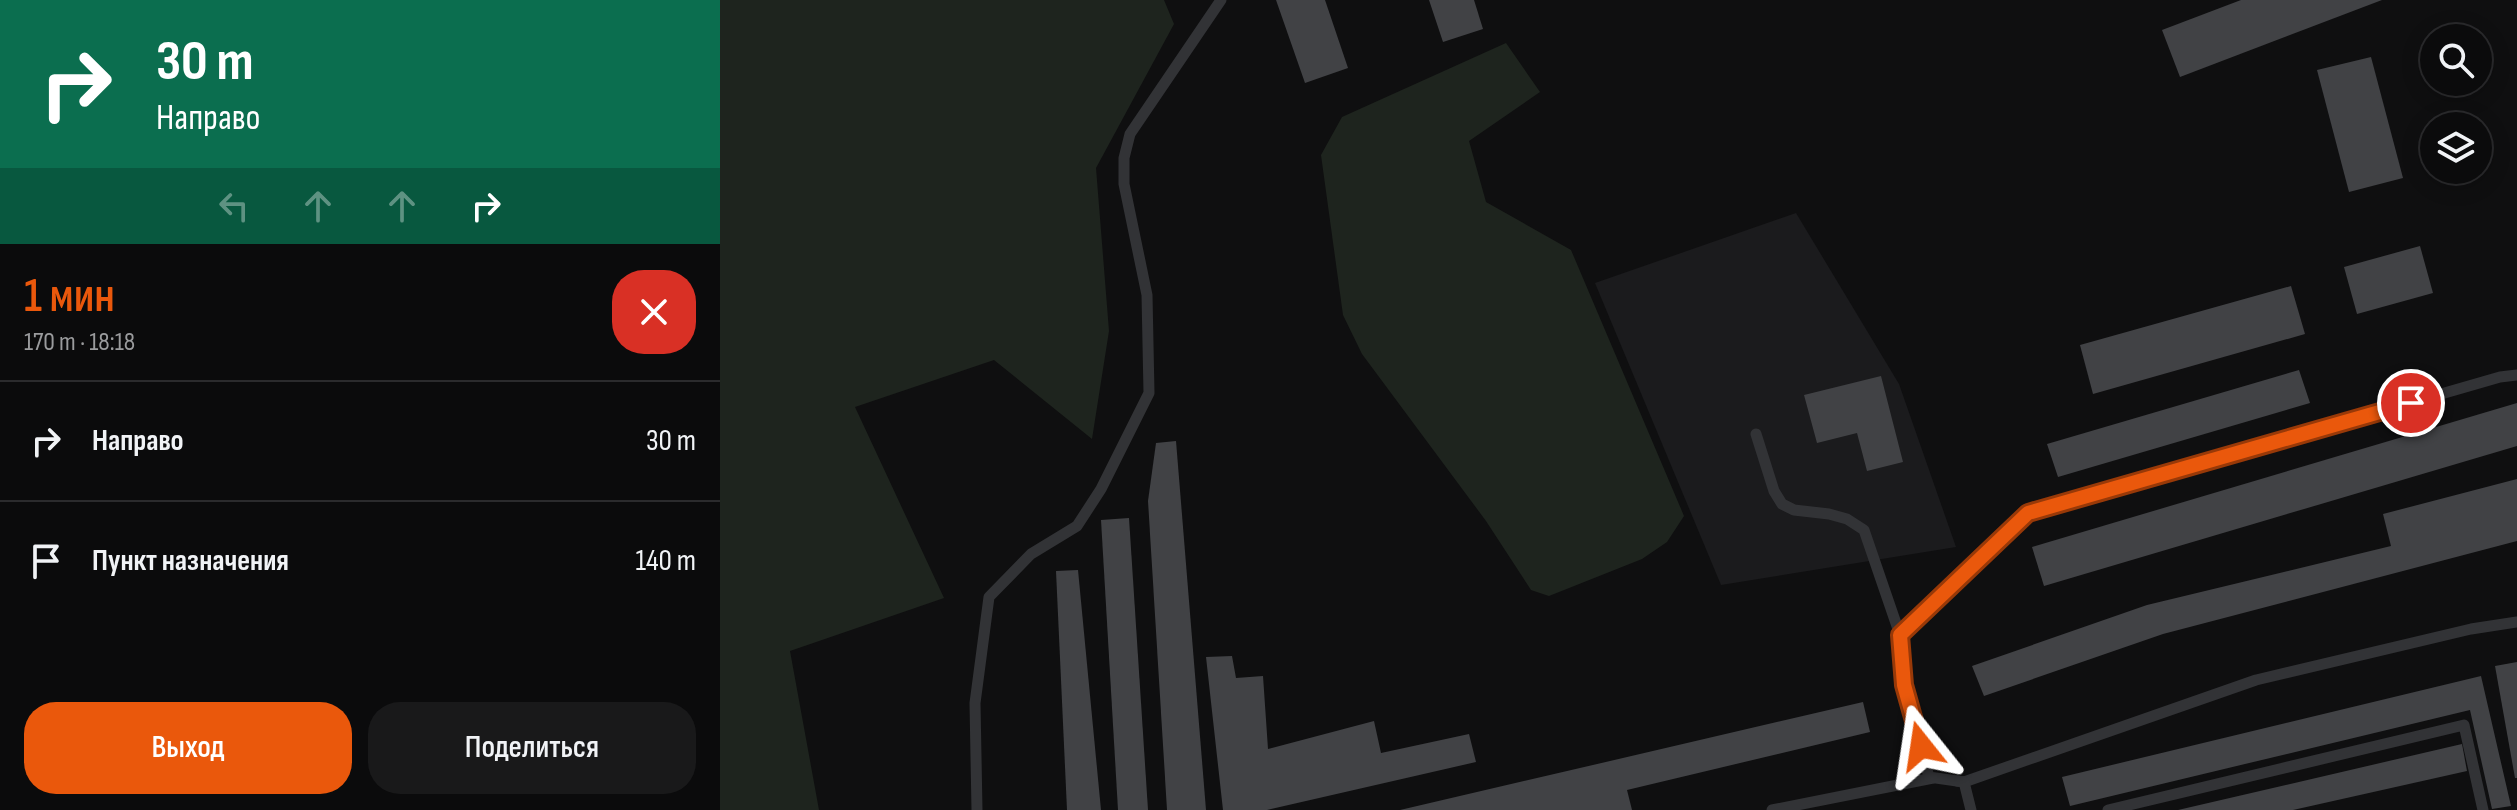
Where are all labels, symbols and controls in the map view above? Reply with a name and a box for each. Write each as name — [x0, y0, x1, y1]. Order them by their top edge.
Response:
map controls — [2420, 24, 2492, 184]
button: search — [2420, 24, 2492, 96]
text: 30 m — [156, 29, 254, 96]
icon: right — [24, 32, 128, 136]
text: Направо — [156, 97, 260, 140]
button: layers — [2420, 112, 2492, 184]
icon: left — [212, 184, 256, 228]
icon: ahead — [296, 184, 340, 228]
icon: ahead — [380, 184, 424, 228]
icon: right — [464, 184, 508, 228]
text: 1 мин — [24, 268, 115, 325]
button: close — [612, 270, 696, 354]
text: 170 m · 18:18 — [24, 327, 135, 358]
pin — [2377, 369, 2445, 437]
icon: arrive — [2389, 381, 2433, 425]
icon: right — [24, 419, 68, 463]
text: Направо — [92, 423, 184, 459]
text: 30 m — [646, 423, 696, 459]
icon: arrive — [24, 539, 68, 583]
text: Пункт назначения — [92, 543, 289, 579]
text: 140 m — [636, 543, 696, 579]
button: Выход — [24, 702, 352, 794]
button: Поделиться — [368, 702, 696, 794]
position arrow — [1879, 704, 1963, 788]

